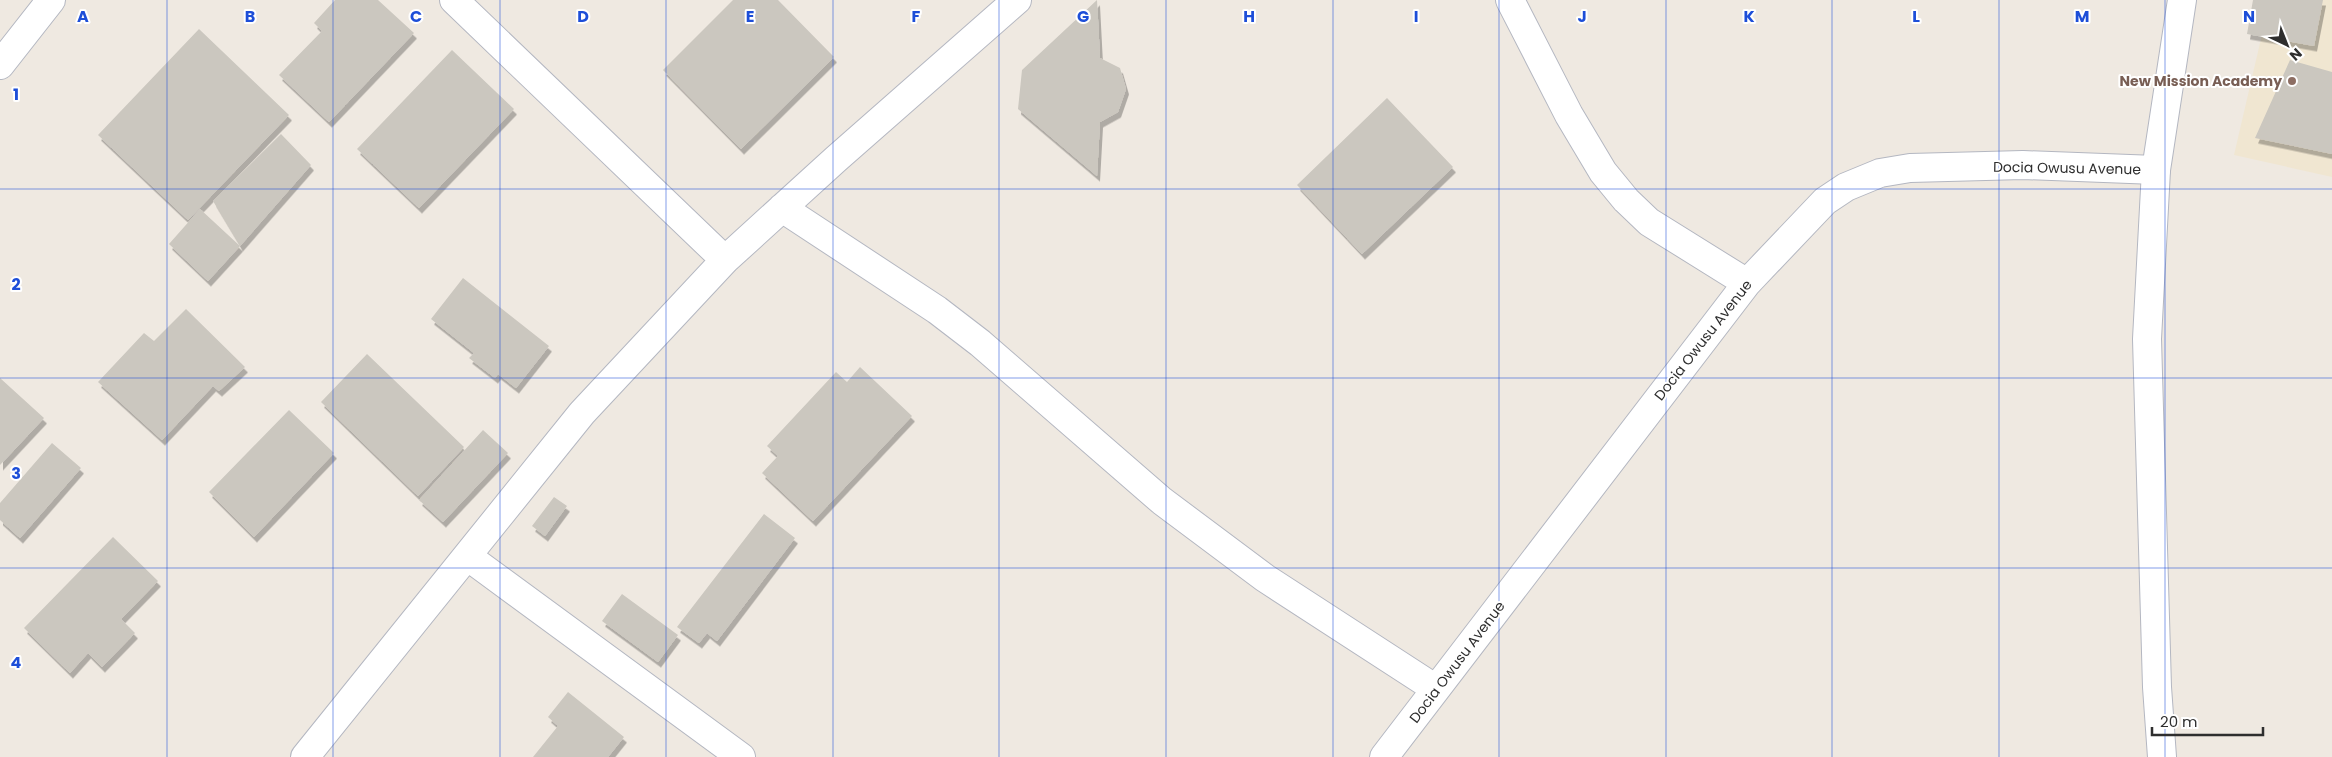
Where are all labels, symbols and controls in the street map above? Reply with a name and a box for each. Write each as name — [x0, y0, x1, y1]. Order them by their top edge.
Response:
text: A — [77, 5, 89, 28]
text: B — [245, 5, 255, 28]
text: C — [410, 5, 422, 28]
text: D — [577, 5, 589, 28]
text: E — [746, 5, 754, 28]
text: F — [912, 5, 921, 28]
text: G — [1077, 5, 1089, 28]
text: H — [1243, 5, 1255, 28]
text: I — [1414, 5, 1418, 28]
text: J — [1577, 5, 1587, 28]
text: K — [1743, 5, 1755, 28]
text: L — [1912, 5, 1920, 28]
text: M — [2075, 5, 2089, 28]
text: N — [2243, 5, 2255, 28]
north arrow — [2262, 20, 2312, 70]
text: N — [2285, 44, 2307, 65]
place label: New Mission Academy — [2120, 71, 2282, 91]
marker: New Mission Academy — [2286, 75, 2298, 87]
text: 1 — [13, 83, 19, 106]
street label: Docia Owusu Avenue — [1993, 157, 2141, 179]
text: 2 — [11, 273, 21, 296]
street label: Docia Owusu Avenue — [1650, 275, 1757, 404]
text: 3 — [11, 462, 21, 485]
street label: Docia Owusu Avenue — [1404, 597, 1510, 727]
text: 4 — [11, 651, 22, 674]
scale bar — [2152, 704, 2263, 736]
text: 20 m — [2160, 711, 2198, 732]

